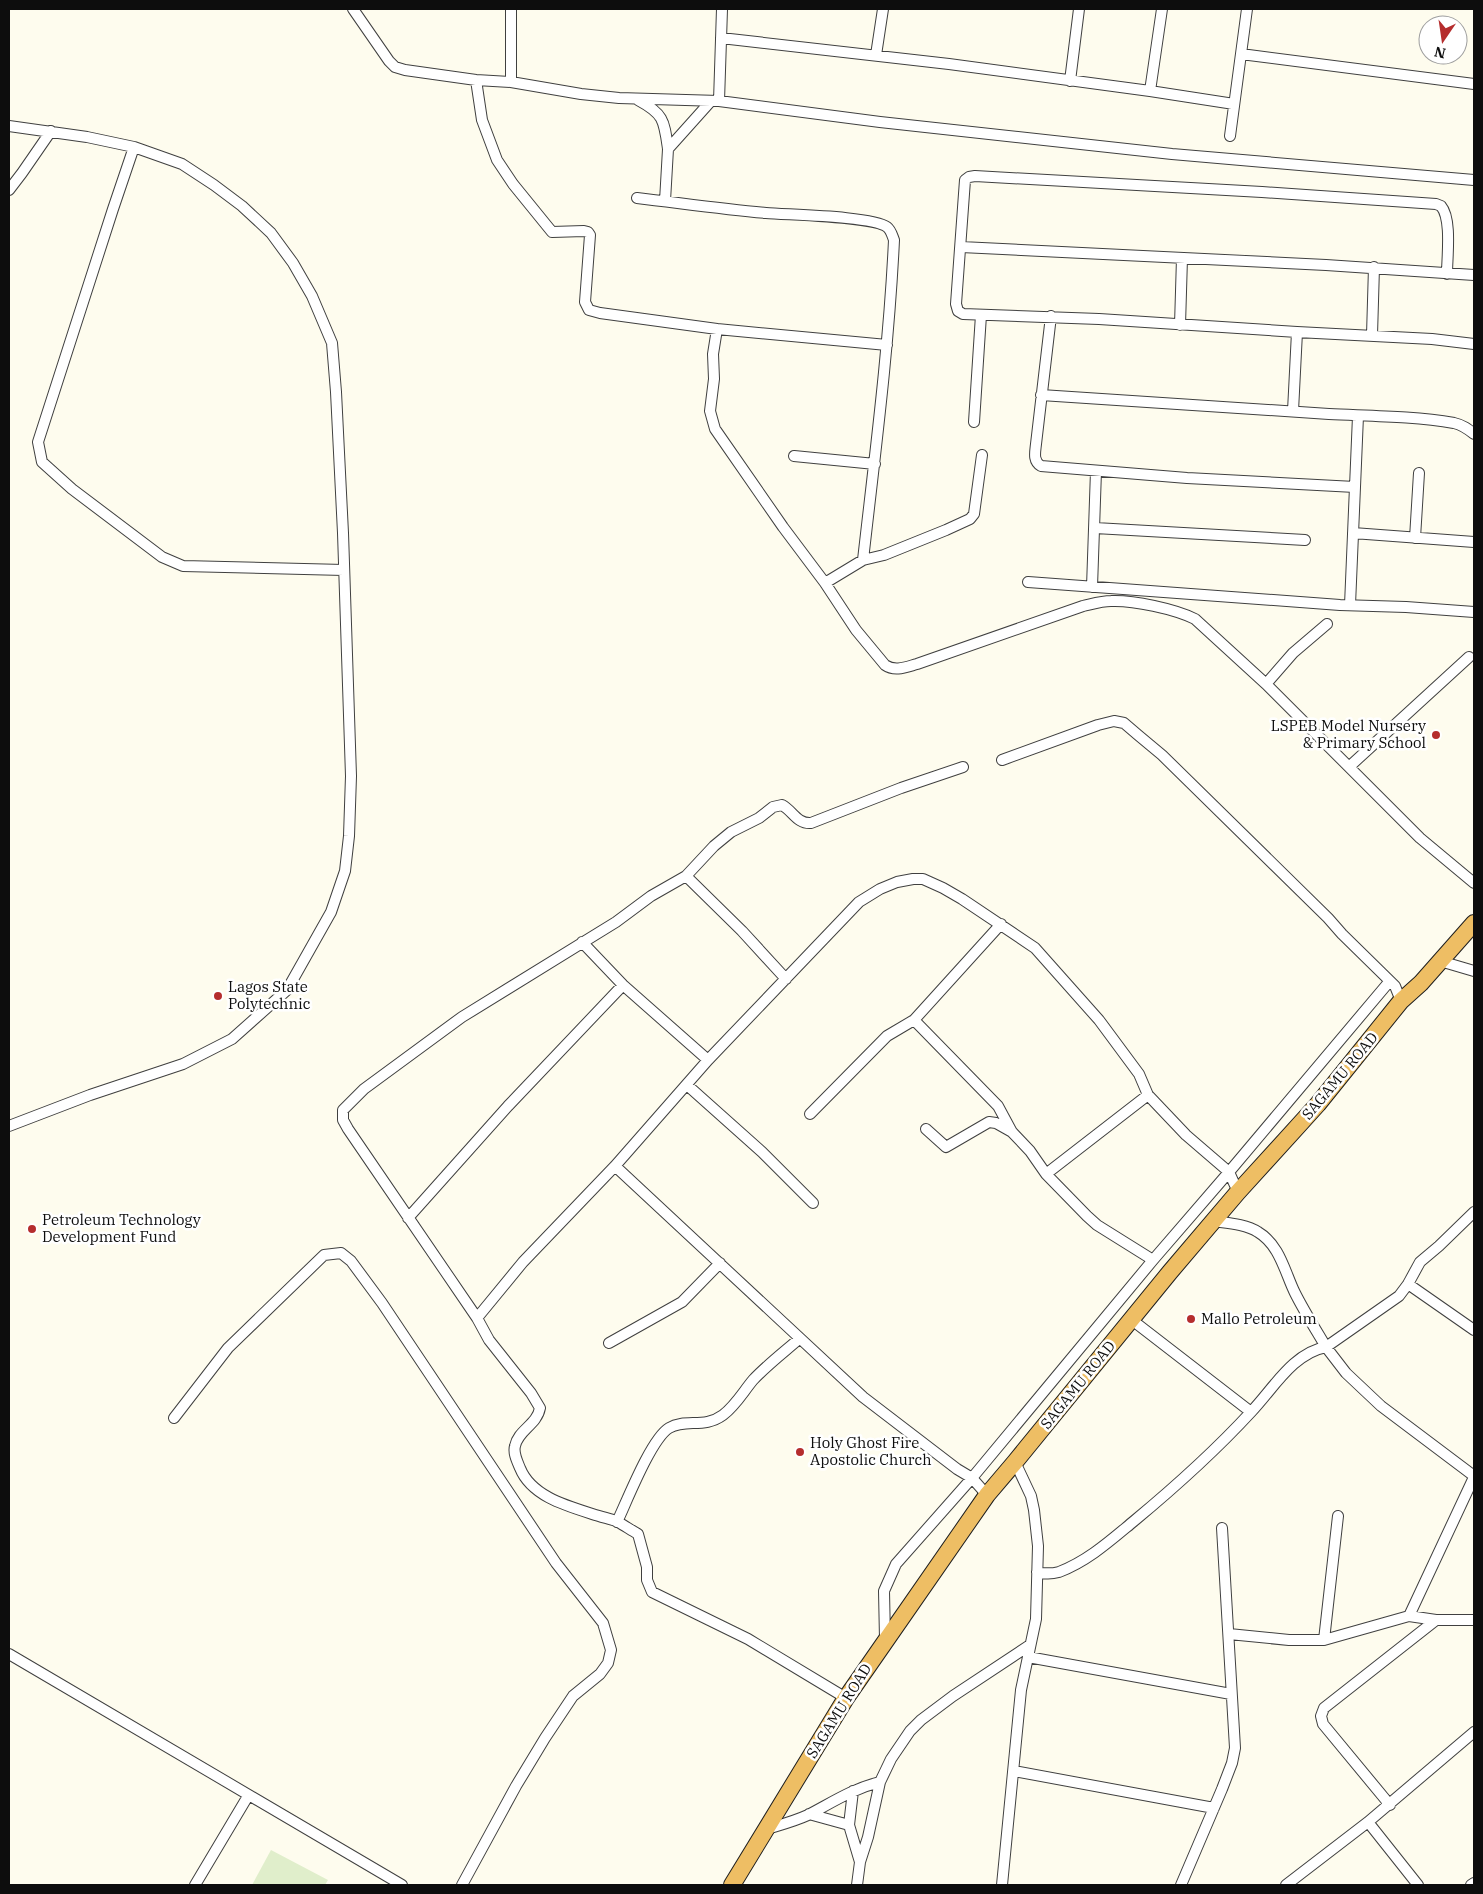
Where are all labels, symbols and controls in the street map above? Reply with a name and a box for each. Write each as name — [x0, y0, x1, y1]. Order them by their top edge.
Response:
north arrow — [1418, 15, 1468, 65]
text: N — [1433, 43, 1447, 63]
place label: LSPEB Model Nursery & Primary School — [1271, 716, 1426, 752]
marker: LSPEB Model Nursery & Primary School — [1430, 729, 1442, 741]
place label: Lagos State Polytechnic — [228, 977, 311, 1013]
marker: Lagos State Polytechnic — [212, 990, 224, 1002]
street label: SAGAMU ROAD — [1298, 1028, 1382, 1123]
place label: Petroleum Technology Development Fund — [42, 1210, 201, 1246]
marker: Petroleum Technology Development Fund — [26, 1223, 38, 1235]
place label: Mallo Petroleum — [1201, 1309, 1317, 1328]
marker: Mallo Petroleum — [1185, 1313, 1197, 1325]
street label: SAGAMU ROAD — [1036, 1337, 1119, 1433]
place label: Holy Ghost Fire Apostolic Church — [810, 1433, 932, 1469]
marker: Holy Ghost Fire Apostolic Church — [794, 1446, 806, 1458]
street label: SAGAMU ROAD — [802, 1660, 875, 1762]

